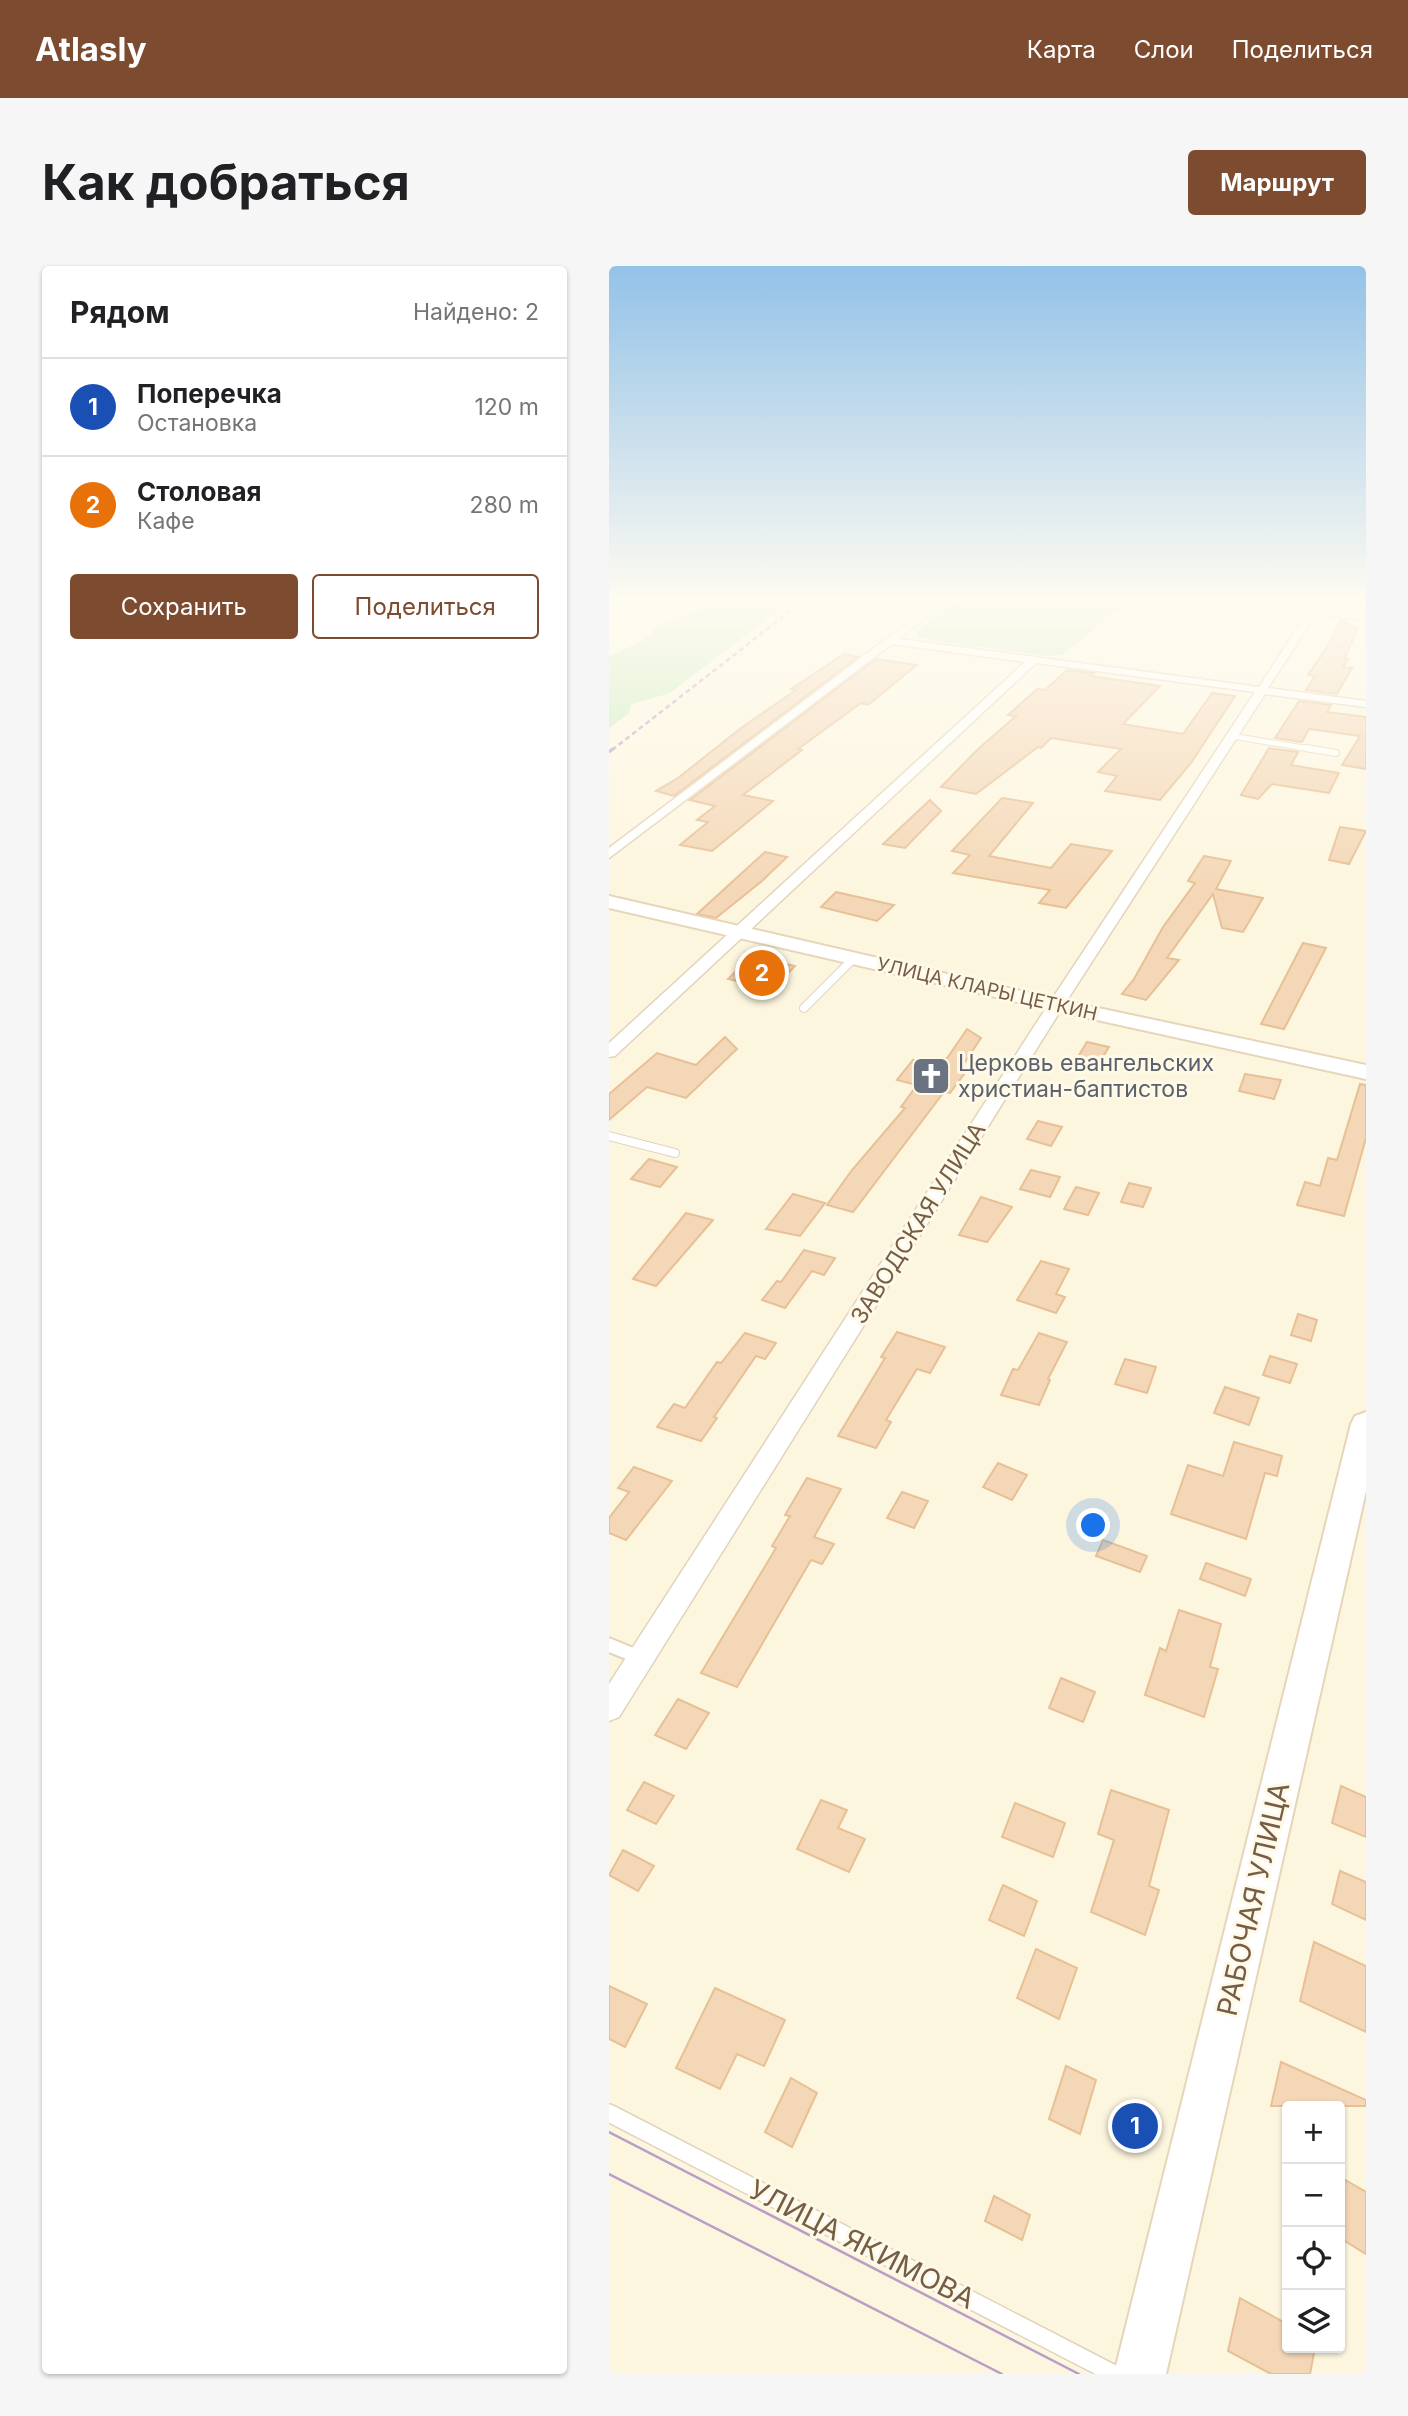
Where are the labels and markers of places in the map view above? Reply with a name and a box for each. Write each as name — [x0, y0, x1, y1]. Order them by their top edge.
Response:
pin: 2 — [739, 947, 785, 999]
place label: Церковь евангельских христиан-баптистов — [958, 1049, 1214, 1103]
church icon: Церковь евангельских христиан-баптистов — [910, 1055, 952, 1097]
pin: 1 — [1112, 2100, 1158, 2152]

